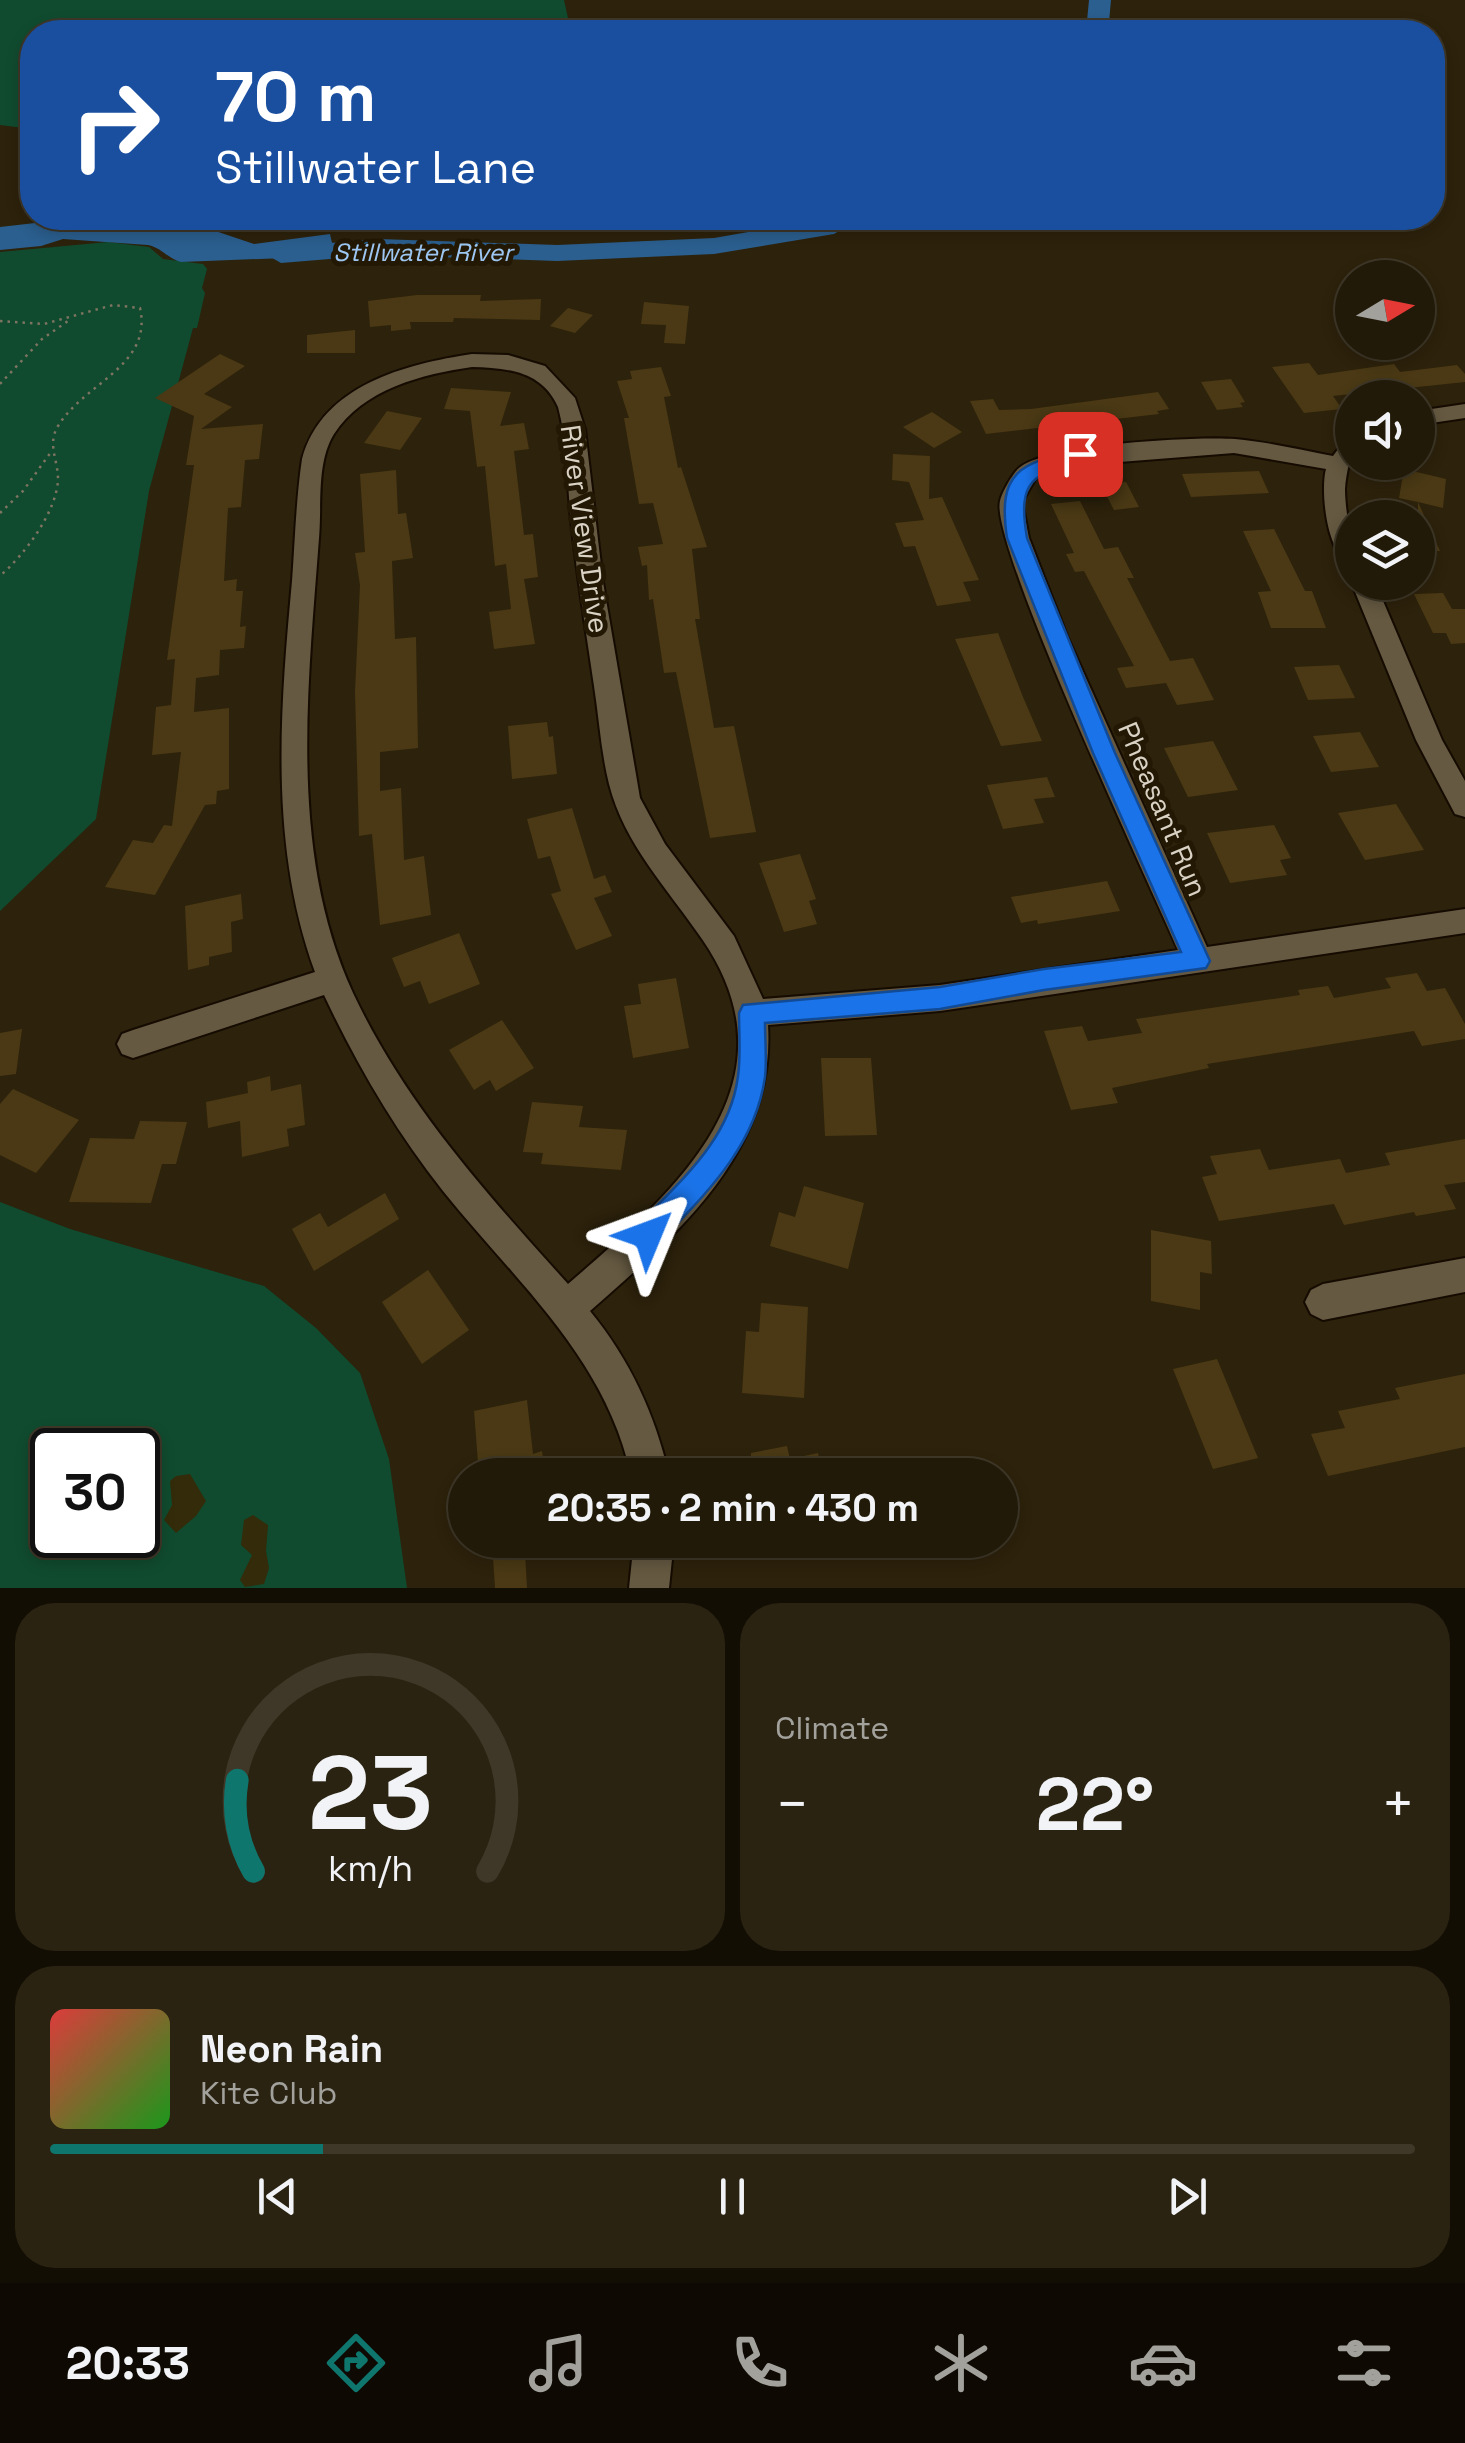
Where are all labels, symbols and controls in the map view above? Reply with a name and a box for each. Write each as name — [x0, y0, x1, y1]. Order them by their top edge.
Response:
text: 70 m — [215, 52, 376, 141]
icon: right — [50, 60, 180, 190]
text: Stillwater Lane — [215, 139, 536, 196]
water label: Stillwater River — [333, 236, 515, 268]
north arrow — [1335, 260, 1435, 360]
map controls — [1335, 260, 1435, 600]
button: sound — [1335, 380, 1435, 480]
pin — [1038, 412, 1123, 497]
street label: River View Drive — [553, 422, 617, 636]
icon: arrive — [1053, 427, 1108, 482]
button: layers — [1335, 500, 1435, 600]
street label: Pheasant Run — [1110, 716, 1216, 902]
position arrow — [596, 1183, 700, 1287]
speed limit sign: 30 — [30, 1428, 160, 1558]
text: 20:35 · 2 min · 430 m — [547, 1484, 919, 1532]
text: Climate — [775, 1708, 889, 1748]
text: 23 — [307, 1727, 433, 1859]
text: 22° — [1036, 1756, 1154, 1852]
text: − — [775, 1769, 809, 1839]
text: + — [1381, 1769, 1415, 1839]
text: km/h — [327, 1846, 413, 1891]
text: Neon Rain — [200, 2025, 383, 2073]
text: Kite Club — [200, 2073, 337, 2113]
icon: previous — [250, 2169, 305, 2224]
icon: pause — [705, 2169, 760, 2224]
icon: next — [1160, 2169, 1215, 2224]
icon: directions — [321, 2328, 391, 2398]
icon: music — [523, 2328, 593, 2398]
icon: phone — [725, 2328, 795, 2398]
icon: climate — [926, 2328, 996, 2398]
icon: car — [1128, 2328, 1198, 2398]
icon: filters — [1329, 2328, 1399, 2398]
text: 20:33 — [66, 2335, 190, 2392]

